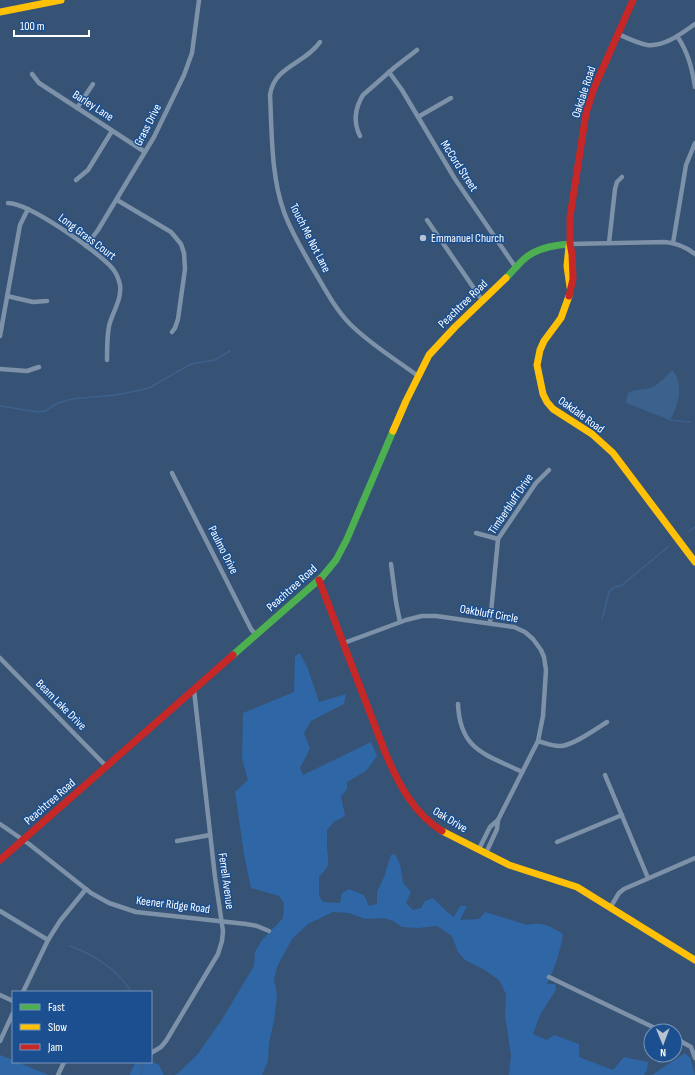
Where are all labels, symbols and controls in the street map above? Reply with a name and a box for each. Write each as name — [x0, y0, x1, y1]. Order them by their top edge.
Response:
scale bar — [14, 12, 89, 38]
text: 100 m — [20, 19, 45, 34]
street label: Oakdale Road — [569, 64, 599, 120]
street label: Barley Lane — [70, 87, 117, 125]
street label: Grass Drive — [131, 101, 165, 149]
street label: McCord Street — [437, 138, 481, 195]
street label: Touch Me Not Lane — [286, 201, 334, 275]
street label: Long Grass Court — [55, 210, 119, 264]
place label: Emmanuel Church — [431, 231, 504, 246]
marker: Emmanuel Church — [418, 233, 428, 243]
street label: Peachtree Road — [435, 277, 491, 331]
street label: Oakdale Road — [555, 393, 607, 437]
street label: Timberbluff Drive — [485, 471, 537, 537]
street label: Paulmo Drive — [204, 523, 242, 577]
street label: Peachtree Road — [264, 561, 320, 615]
street label: Oakbluff Circle — [459, 601, 520, 627]
street label: Beam Lake Drive — [33, 677, 90, 734]
street label: Peachtree Road — [21, 776, 79, 828]
street label: Oak Drive — [430, 804, 470, 836]
street label: Ferrell Avenue — [215, 852, 237, 910]
street label: Keener Ridge Road — [135, 893, 211, 917]
legend — [12, 991, 152, 1063]
text: Fast — [48, 1000, 65, 1015]
text: Slow — [48, 1020, 67, 1035]
north arrow — [643, 1023, 683, 1063]
text: Jam — [47, 1040, 63, 1055]
text: N — [660, 1046, 666, 1059]

